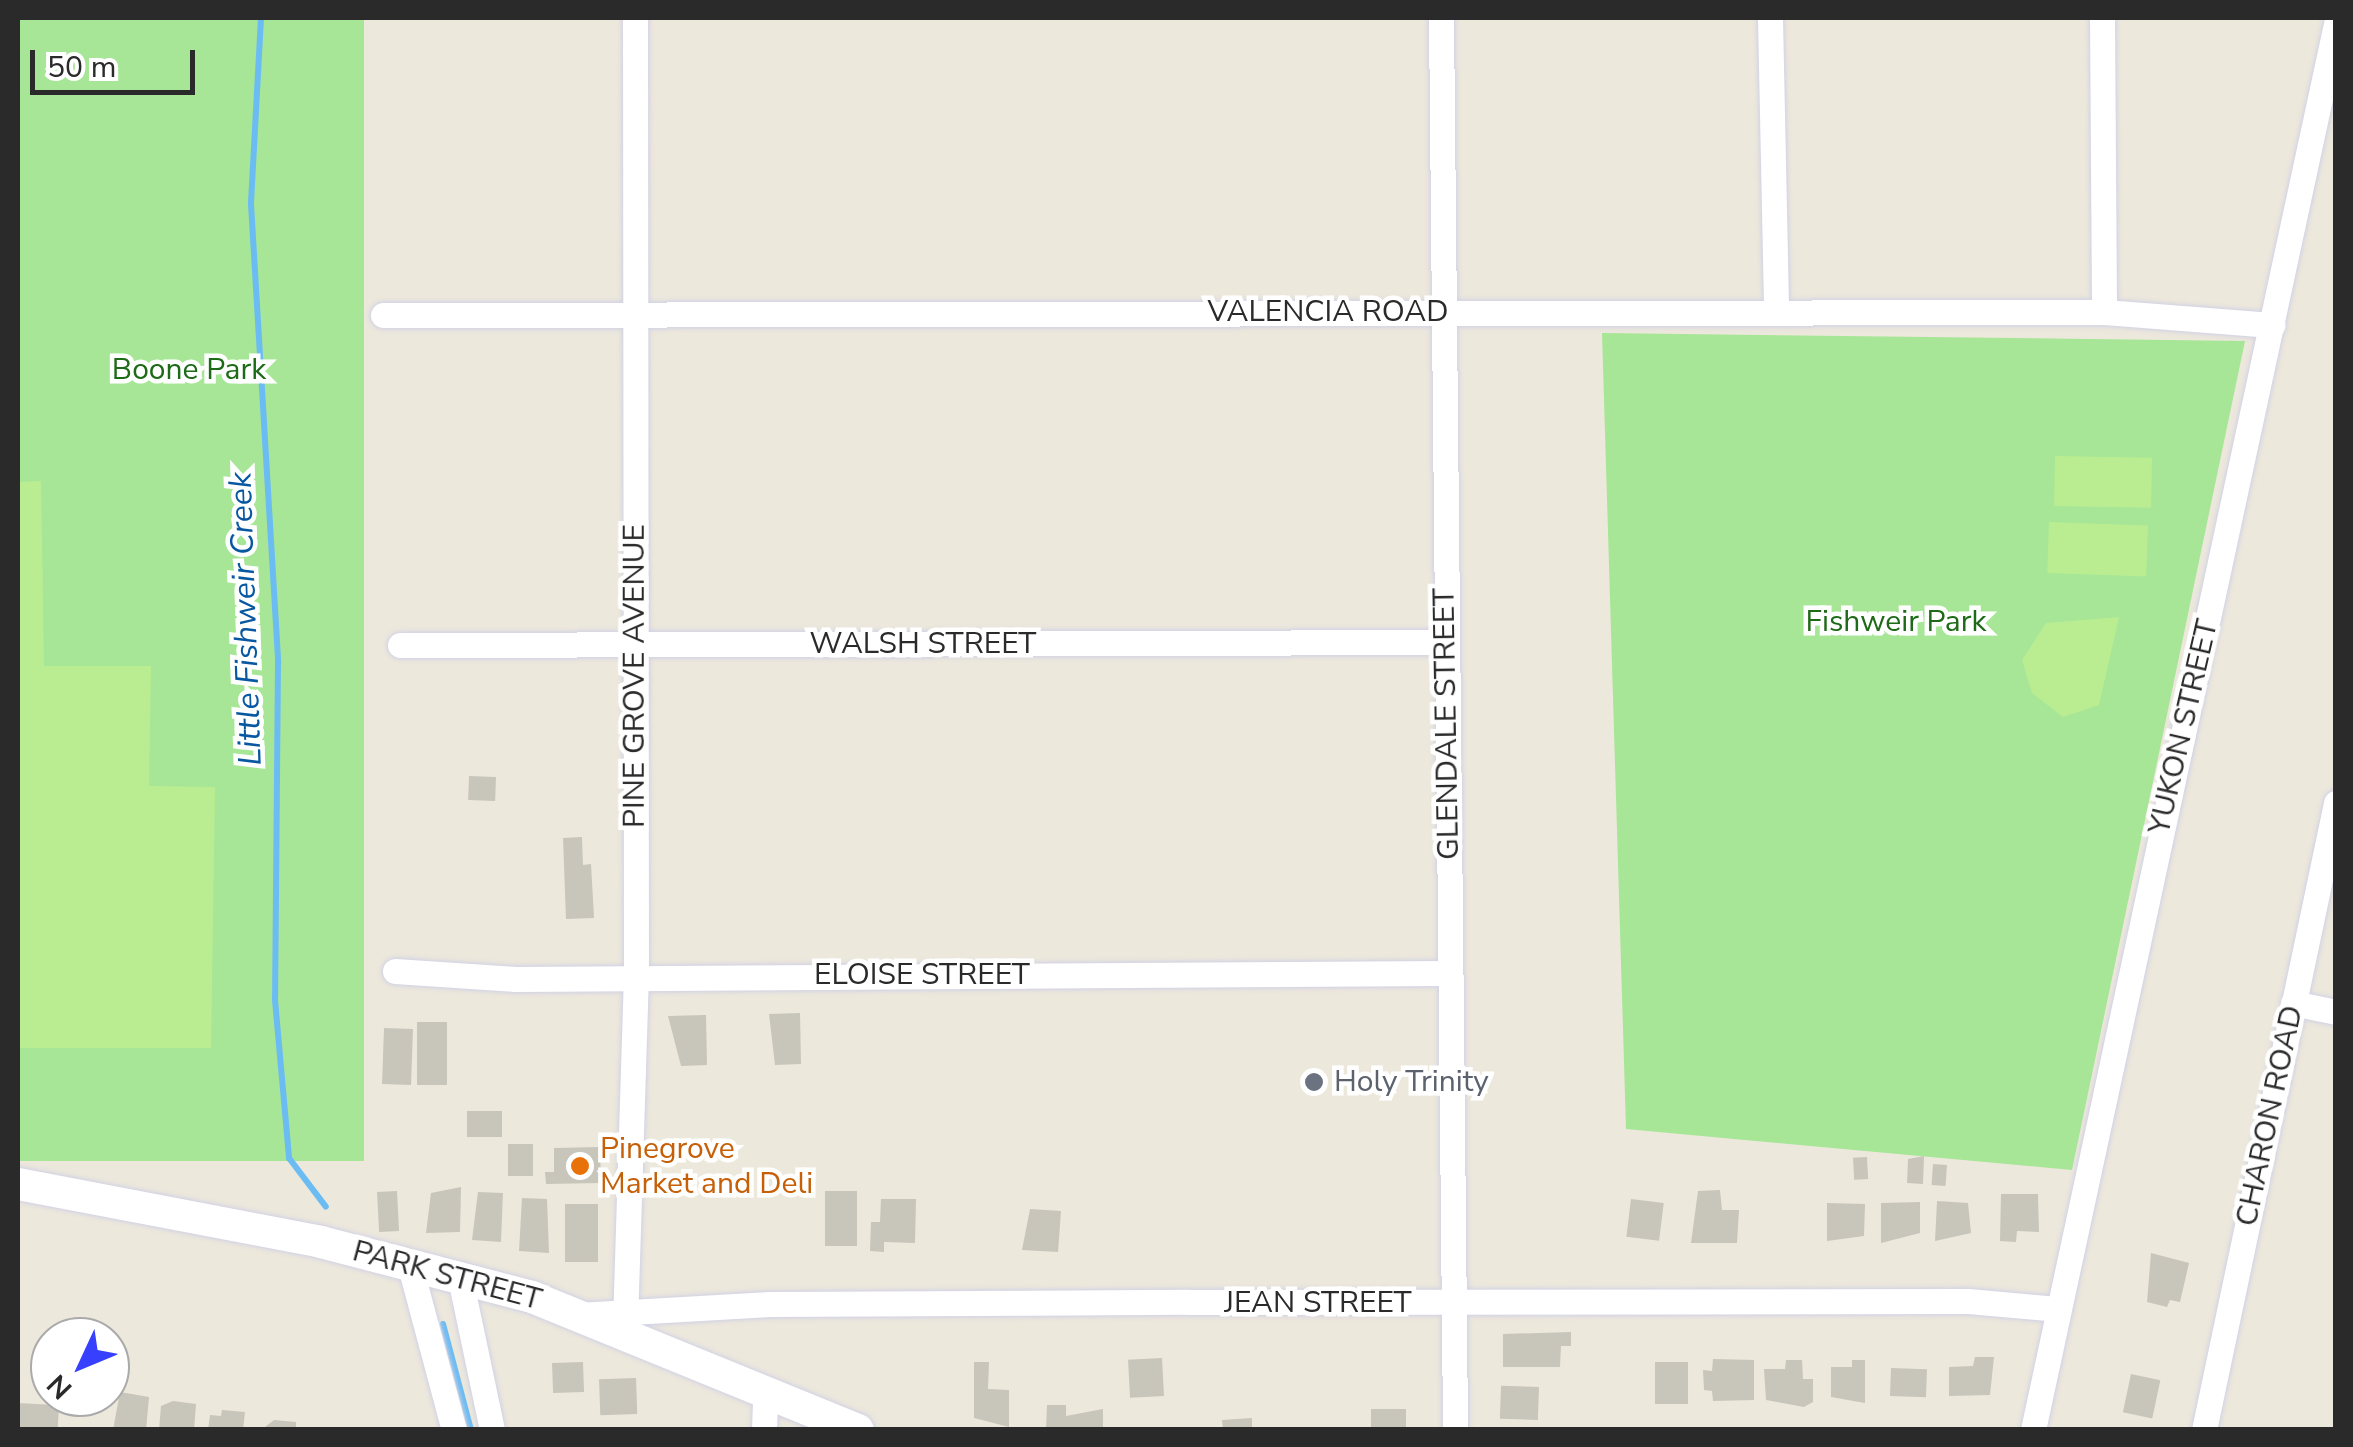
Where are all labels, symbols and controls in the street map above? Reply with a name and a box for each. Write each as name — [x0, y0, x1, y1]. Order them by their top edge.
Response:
scale bar — [35, 30, 200, 92]
text: 50 m — [47, 47, 116, 88]
street label: VALENCIA ROAD — [1207, 294, 1449, 330]
park label: Boone Park — [112, 352, 266, 388]
water label: Little Fishweir Creek — [222, 472, 270, 766]
street label: PINE GROVE AVENUE — [617, 524, 653, 828]
street label: GLENDALE STREET — [1427, 588, 1467, 860]
park label: Fishweir Park — [1805, 604, 1987, 640]
street label: YUKON STREET — [2142, 616, 2226, 838]
street label: WALSH STREET — [810, 626, 1036, 662]
street label: ELOISE STREET — [814, 957, 1030, 993]
street label: CHARON ROAD — [2229, 1002, 2311, 1230]
place label: Holy Trinity — [1334, 1064, 1489, 1100]
marker: Holy Trinity — [1303, 1071, 1325, 1093]
place label: Pinegrove Market and Deli — [600, 1131, 813, 1202]
marker: Pinegrove Market and Deli — [569, 1155, 591, 1177]
street label: PARK STREET — [349, 1234, 545, 1318]
street label: JEAN STREET — [1224, 1285, 1412, 1321]
north arrow — [30, 1317, 130, 1417]
text: N — [39, 1366, 81, 1407]

